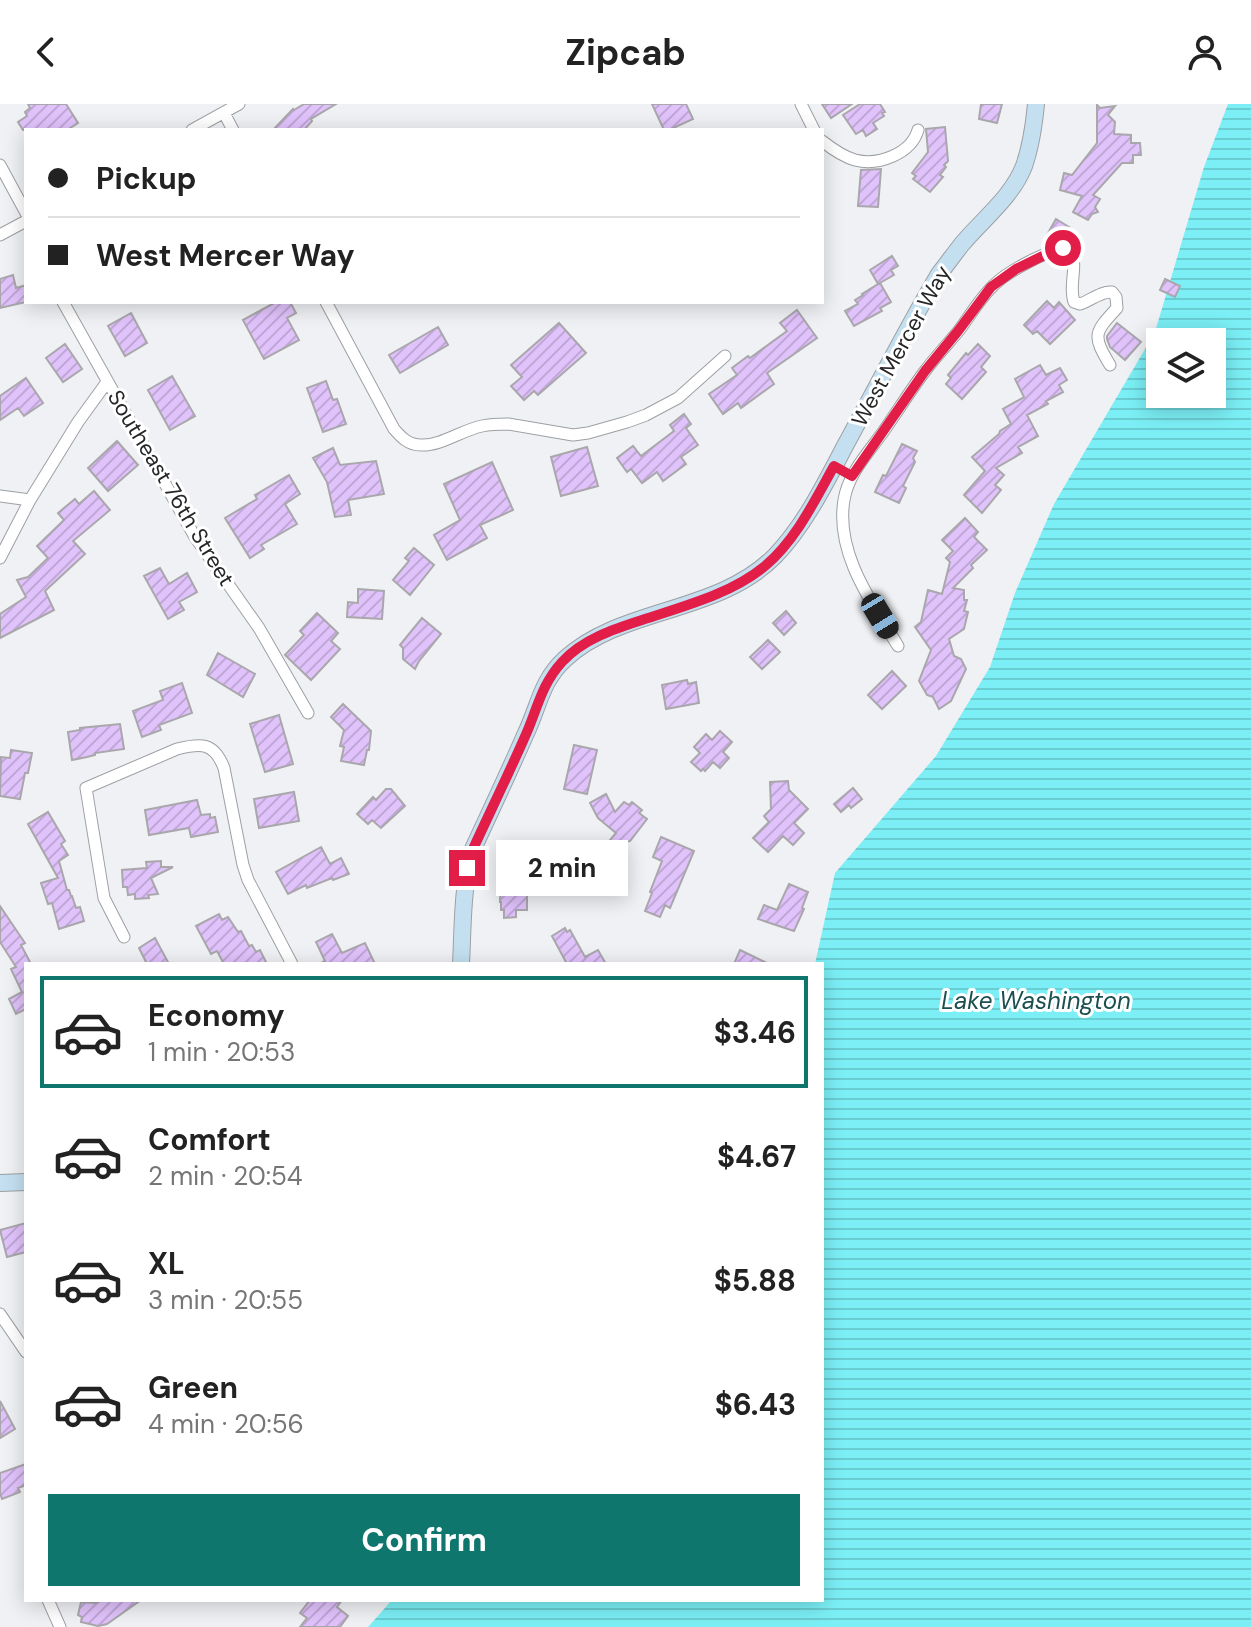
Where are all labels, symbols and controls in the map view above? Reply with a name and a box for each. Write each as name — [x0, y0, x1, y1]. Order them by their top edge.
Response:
text: Zipcab — [565, 29, 686, 76]
icon: back — [24, 30, 68, 74]
icon: person — [1183, 30, 1227, 74]
text: Pickup — [96, 159, 196, 198]
route start — [1045, 230, 1081, 266]
text: West Mercer Way — [96, 236, 355, 275]
street label: West Mercer Way — [845, 260, 957, 432]
map controls — [1146, 328, 1226, 408]
button: layers — [1146, 328, 1226, 408]
street label: Southeast 76th Street — [101, 385, 241, 591]
car — [857, 589, 903, 643]
callout: 2 min — [495, 840, 627, 896]
route end — [449, 850, 485, 886]
text: 2 min — [528, 851, 596, 885]
water label: Lake Washington — [941, 985, 1131, 1016]
icon: car — [52, 996, 124, 1068]
text: Economy — [148, 996, 285, 1035]
text: $3.46 — [714, 1013, 796, 1052]
text: 1 min · 20:53 — [148, 1035, 295, 1069]
icon: car — [52, 1120, 124, 1192]
text: Comfort — [148, 1120, 271, 1159]
text: $4.67 — [717, 1137, 796, 1176]
text: 2 min · 20:54 — [148, 1159, 303, 1193]
icon: car — [52, 1244, 124, 1316]
text: XL — [148, 1244, 185, 1283]
text: $5.88 — [714, 1261, 796, 1300]
text: 3 min · 20:55 — [148, 1283, 303, 1317]
icon: car — [52, 1368, 124, 1440]
text: Green — [148, 1368, 238, 1407]
text: $6.43 — [715, 1385, 796, 1424]
text: 4 min · 20:56 — [148, 1407, 304, 1441]
button: Confirm — [48, 1494, 800, 1586]

